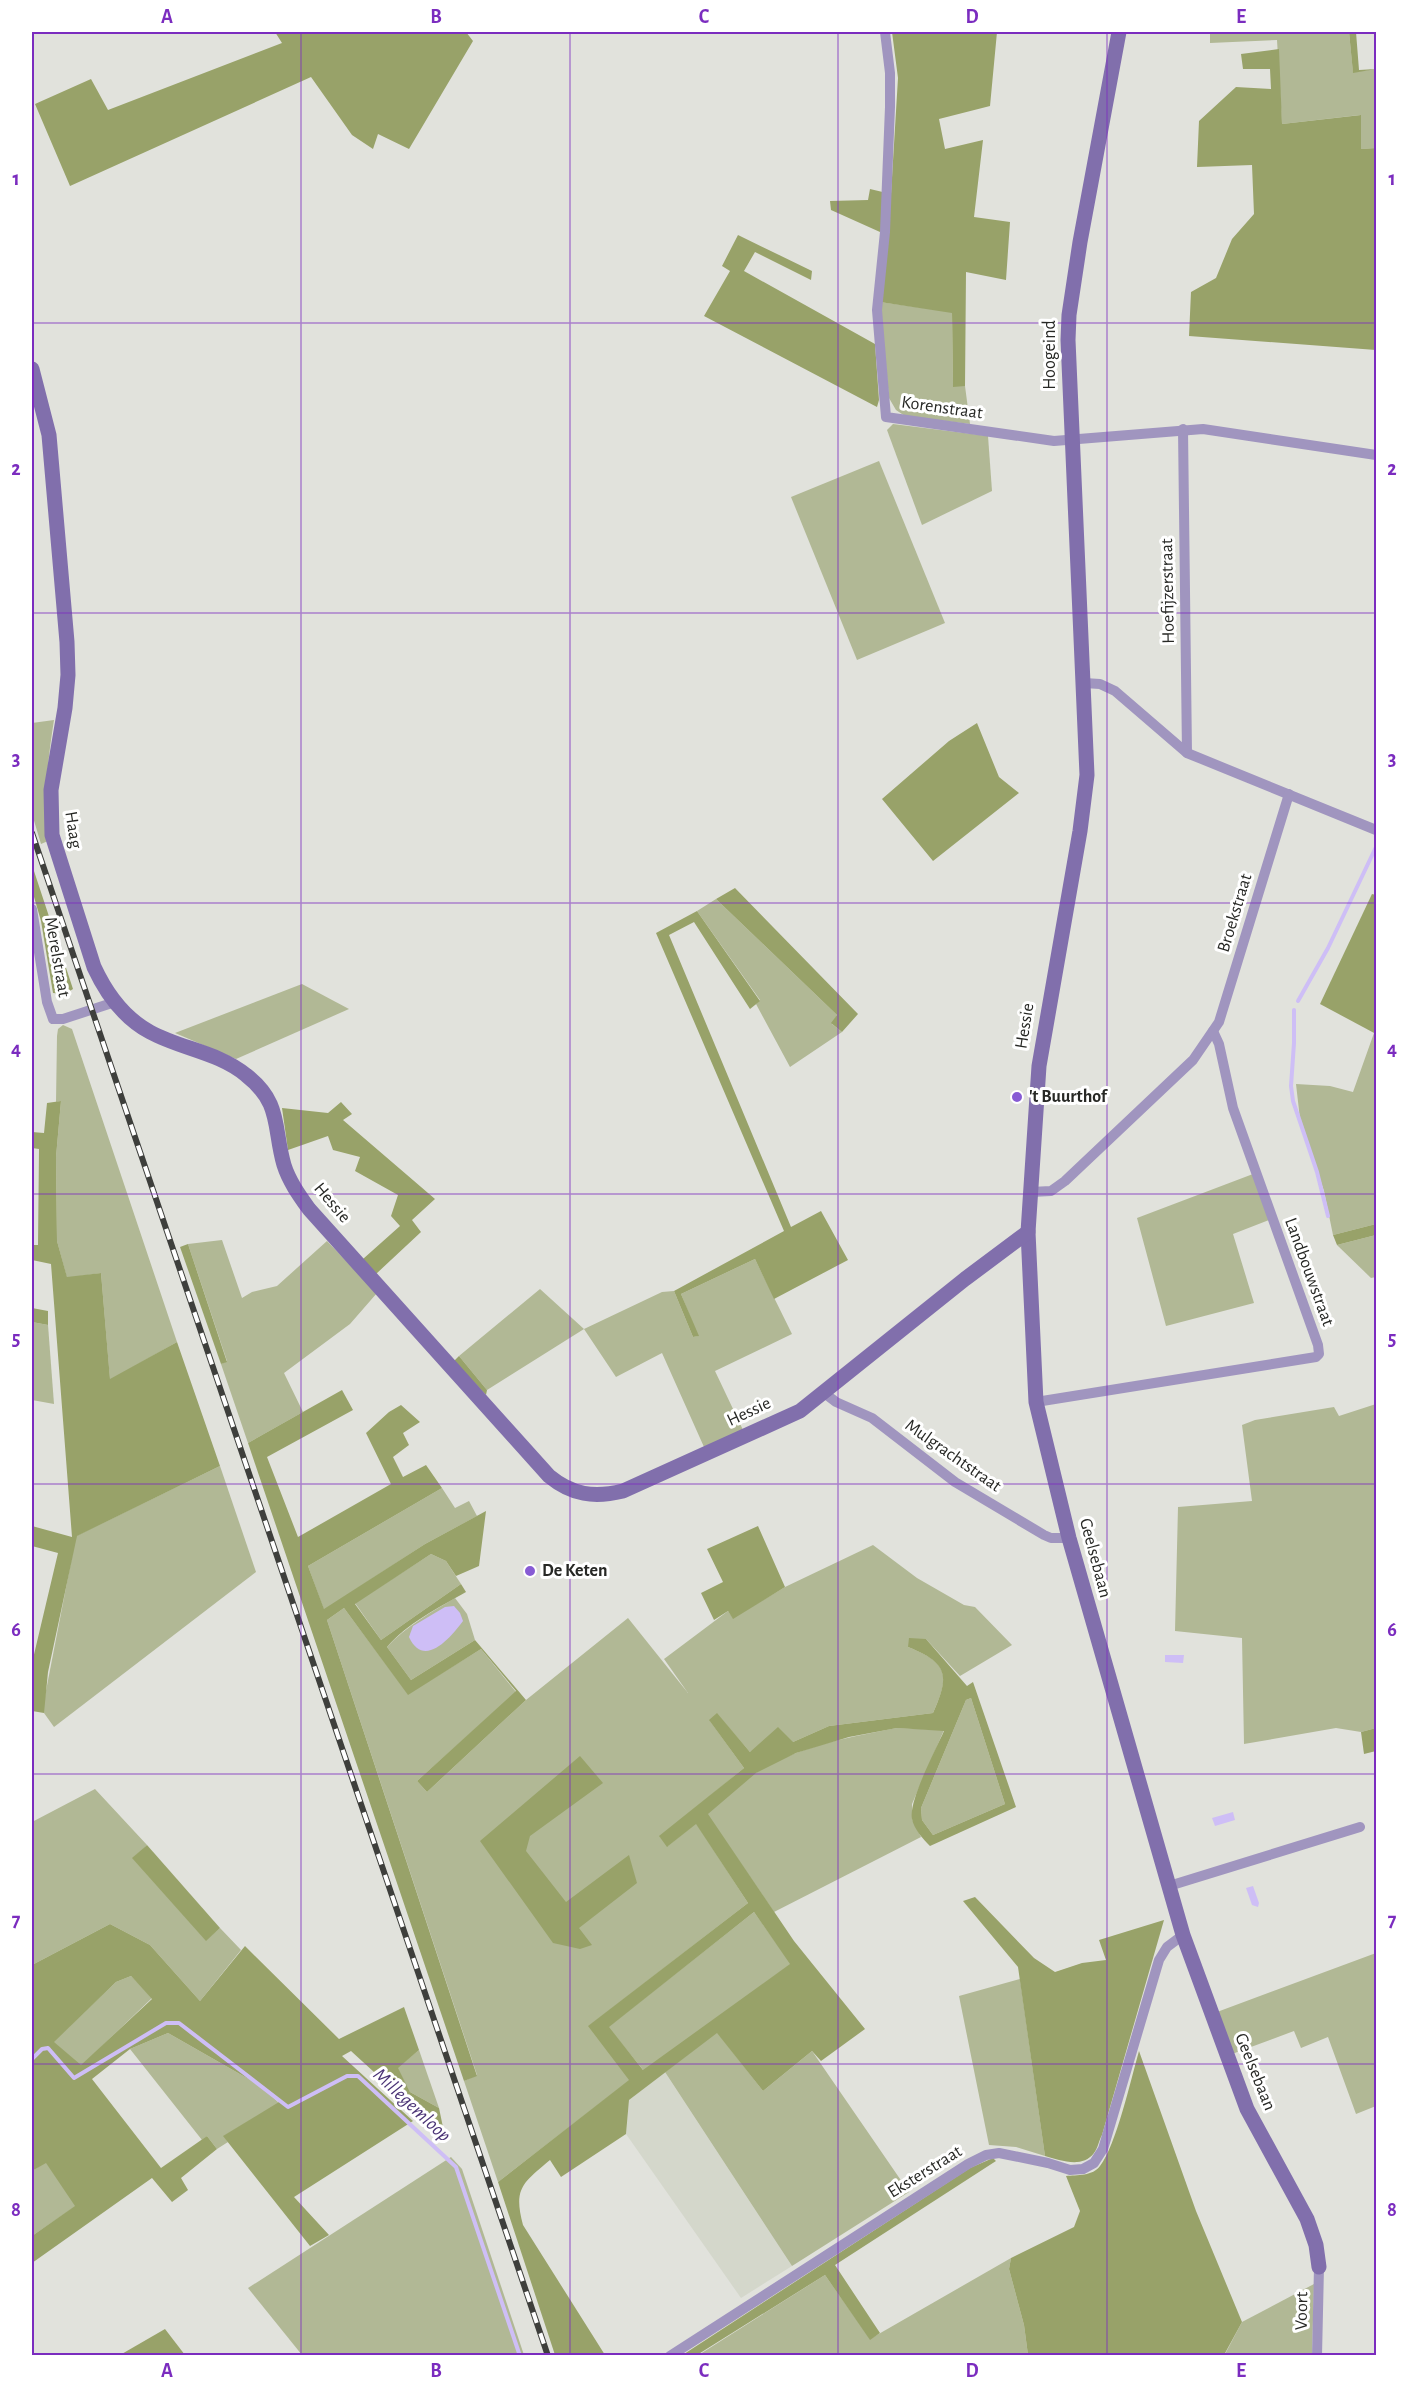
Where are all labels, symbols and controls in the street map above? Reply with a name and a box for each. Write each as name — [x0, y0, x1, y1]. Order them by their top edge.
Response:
text: A — [161, 7, 173, 27]
text: B — [430, 7, 442, 27]
text: C — [699, 7, 710, 27]
text: D — [965, 7, 979, 27]
text: E — [1236, 7, 1246, 27]
text: 1 — [12, 169, 20, 189]
text: 1 — [1388, 169, 1396, 189]
street label: Hoogeind — [1041, 320, 1059, 390]
street label: Korenstraat — [900, 393, 984, 423]
text: 2 — [11, 459, 21, 479]
text: 2 — [1387, 459, 1397, 479]
street label: Hoefijzerstraat — [1158, 538, 1178, 644]
text: 3 — [12, 749, 20, 769]
text: 3 — [1388, 749, 1396, 769]
street label: Haag — [61, 810, 85, 850]
street label: Broekstraat — [1215, 871, 1256, 954]
street label: Merelstraat — [41, 916, 73, 999]
street label: Hessie — [1012, 1002, 1038, 1050]
text: 4 — [11, 1039, 21, 1059]
text: 4 — [1387, 1039, 1397, 1059]
place label: 't Buurthof — [1029, 1088, 1109, 1106]
marker: 't Buurthof — [1010, 1090, 1024, 1104]
street label: Hessie — [310, 1180, 354, 1226]
street label: Landbouwstraat — [1281, 1215, 1337, 1329]
text: 5 — [12, 1329, 20, 1349]
text: 5 — [1388, 1329, 1396, 1349]
street label: Hessie — [724, 1394, 774, 1430]
street label: Mulgrachtstraat — [902, 1416, 1004, 1496]
street label: Geelsebaan — [1076, 1516, 1114, 1600]
place label: De Keten — [542, 1562, 608, 1580]
marker: De Keten — [523, 1564, 537, 1578]
text: 6 — [11, 1620, 21, 1640]
text: 6 — [1387, 1620, 1397, 1640]
text: 7 — [12, 1910, 21, 1930]
text: 7 — [1388, 1910, 1397, 1930]
street label: Geelsebaan — [1231, 2031, 1279, 2113]
water label: Millegemloop — [369, 2064, 455, 2146]
street label: Eksterstraat — [885, 2142, 965, 2202]
text: 8 — [11, 2200, 21, 2220]
text: 8 — [1387, 2200, 1397, 2220]
street label: Voort — [1293, 2291, 1311, 2330]
text: A — [161, 2361, 173, 2381]
text: B — [430, 2361, 442, 2381]
text: C — [699, 2361, 710, 2381]
text: D — [965, 2361, 979, 2381]
text: E — [1236, 2361, 1246, 2381]

